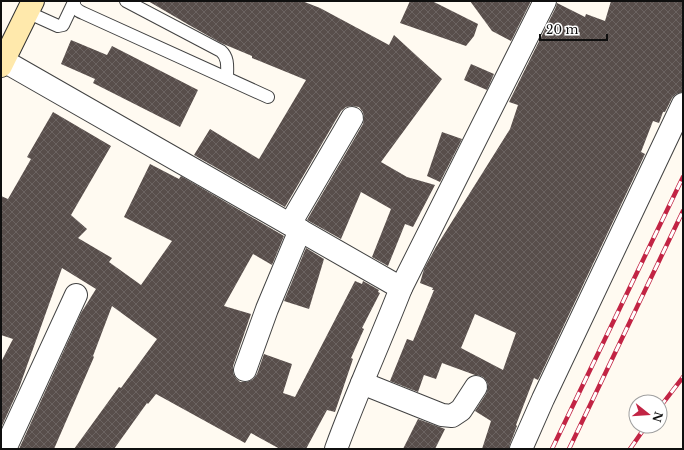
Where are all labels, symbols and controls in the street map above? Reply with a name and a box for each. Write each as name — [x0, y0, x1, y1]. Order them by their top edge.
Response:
scale bar — [540, 16, 607, 42]
text: 20 m — [546, 22, 578, 37]
north arrow — [628, 394, 668, 434]
text: N — [649, 410, 666, 425]

